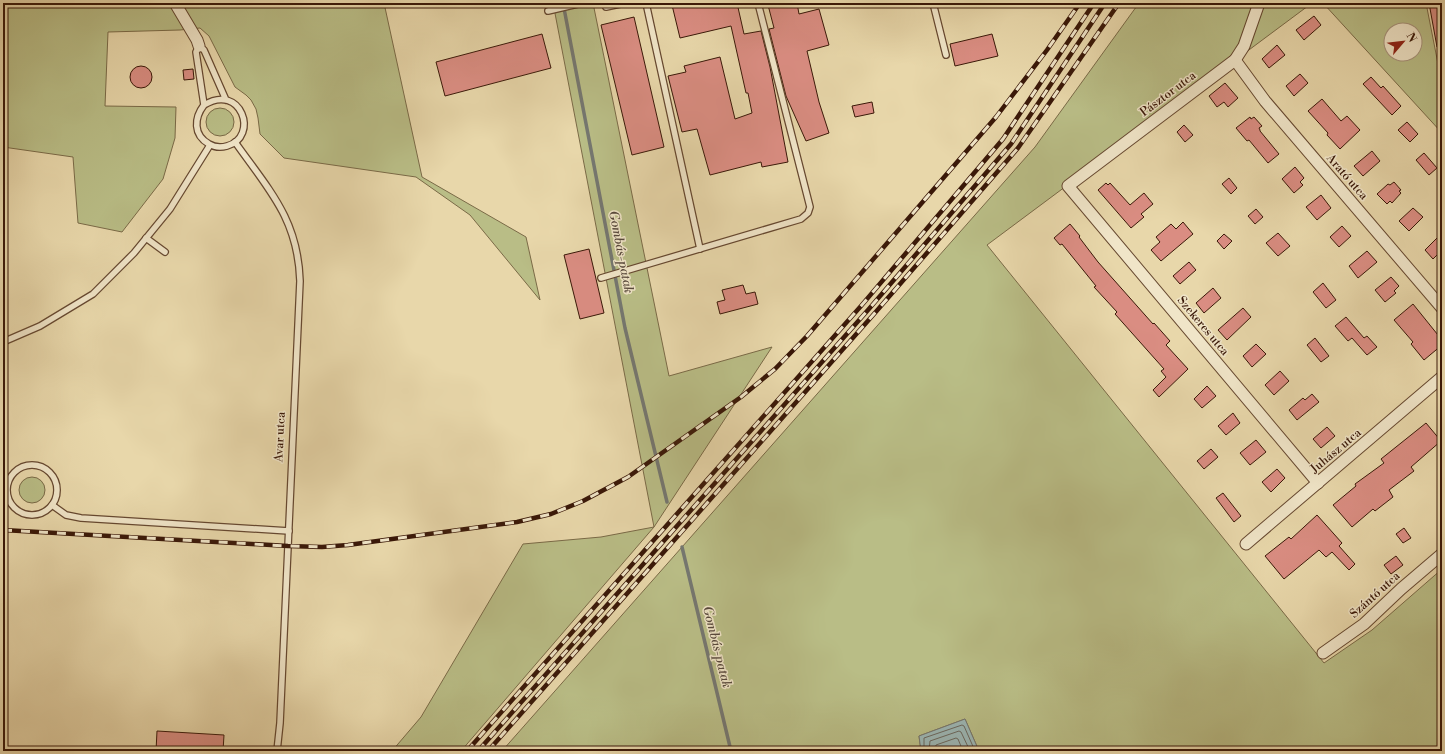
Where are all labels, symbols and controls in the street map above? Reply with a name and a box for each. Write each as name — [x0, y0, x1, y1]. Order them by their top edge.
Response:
north arrow — [1383, 22, 1423, 62]
text: N — [1403, 31, 1419, 45]
street label: Pásztor utca — [1137, 68, 1200, 120]
street label: Arató utca — [1322, 150, 1372, 204]
water label: Gombás-patak — [605, 209, 637, 295]
street label: Szekeres utca — [1174, 293, 1233, 359]
street label: Avar utca — [271, 411, 289, 464]
street label: Juhász utca — [1307, 425, 1365, 477]
street label: Szántó utca — [1347, 568, 1404, 621]
water label: Gombás-patak — [699, 604, 735, 690]

